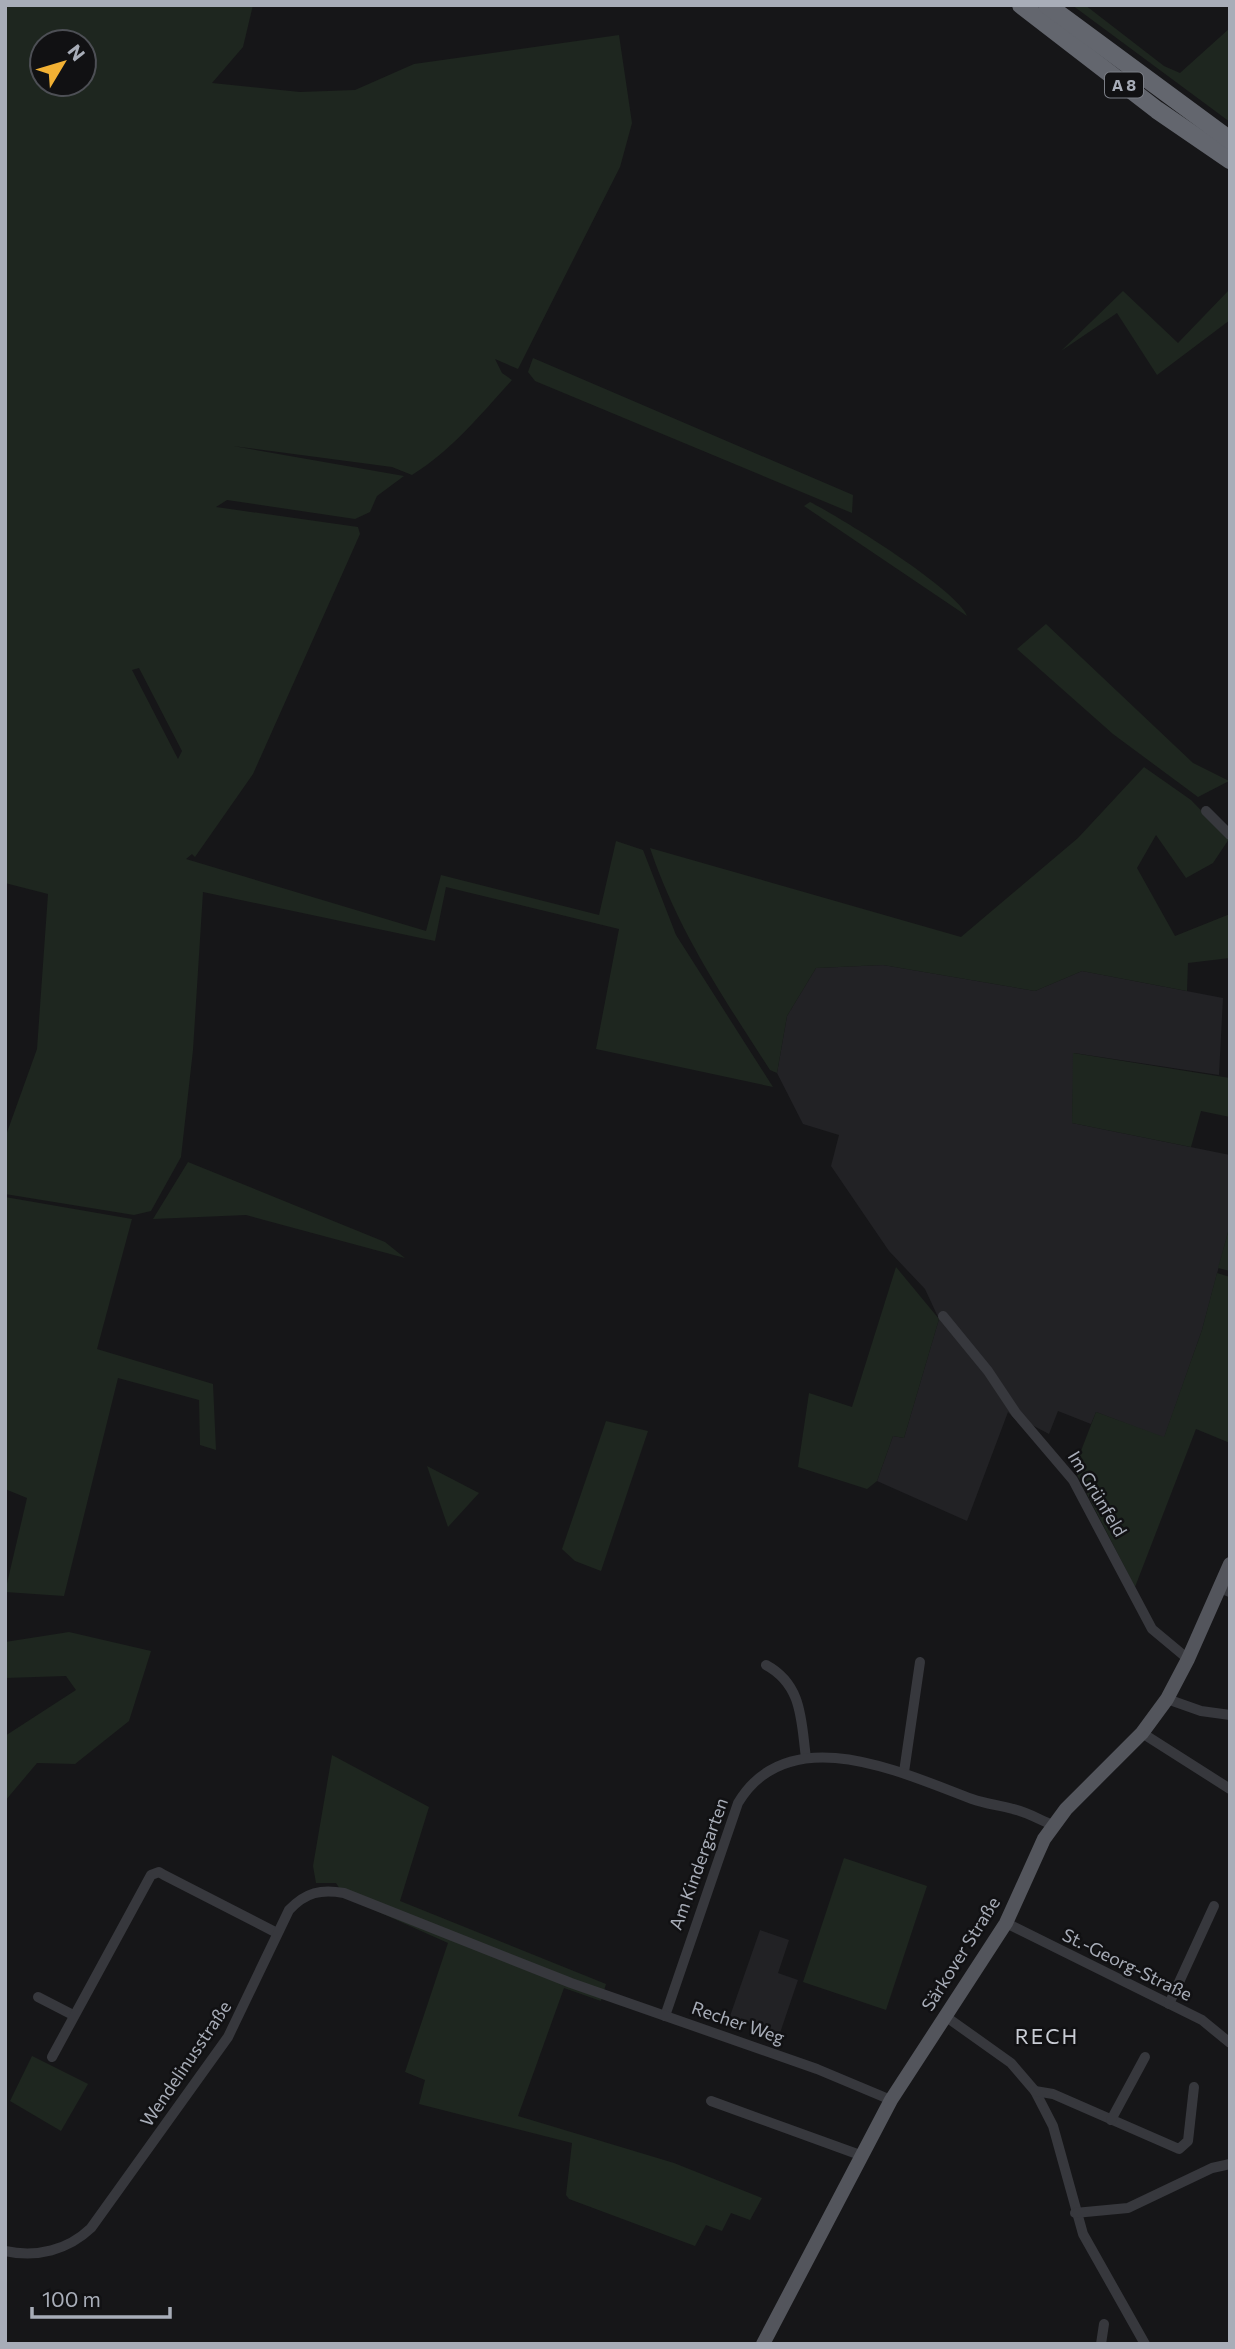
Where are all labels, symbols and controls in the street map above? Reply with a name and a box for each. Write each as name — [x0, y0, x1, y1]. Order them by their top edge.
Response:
north arrow — [28, 28, 98, 98]
text: N — [63, 40, 90, 65]
road number: A 8 — [1105, 72, 1143, 97]
street label: Im Grünfeld — [1064, 1447, 1132, 1540]
street label: Am Kindergarten — [664, 1795, 732, 1933]
street label: Särkover Straße — [916, 1892, 1004, 2015]
street label: St.-Georg-Straße — [1059, 1923, 1196, 2005]
street label: Wendelinusstraße — [135, 1996, 235, 2130]
street label: Recher Weg — [689, 1996, 788, 2048]
district label: RECH — [1015, 2023, 1079, 2048]
scale bar — [32, 2276, 170, 2320]
text: 100 m — [42, 2286, 101, 2311]

